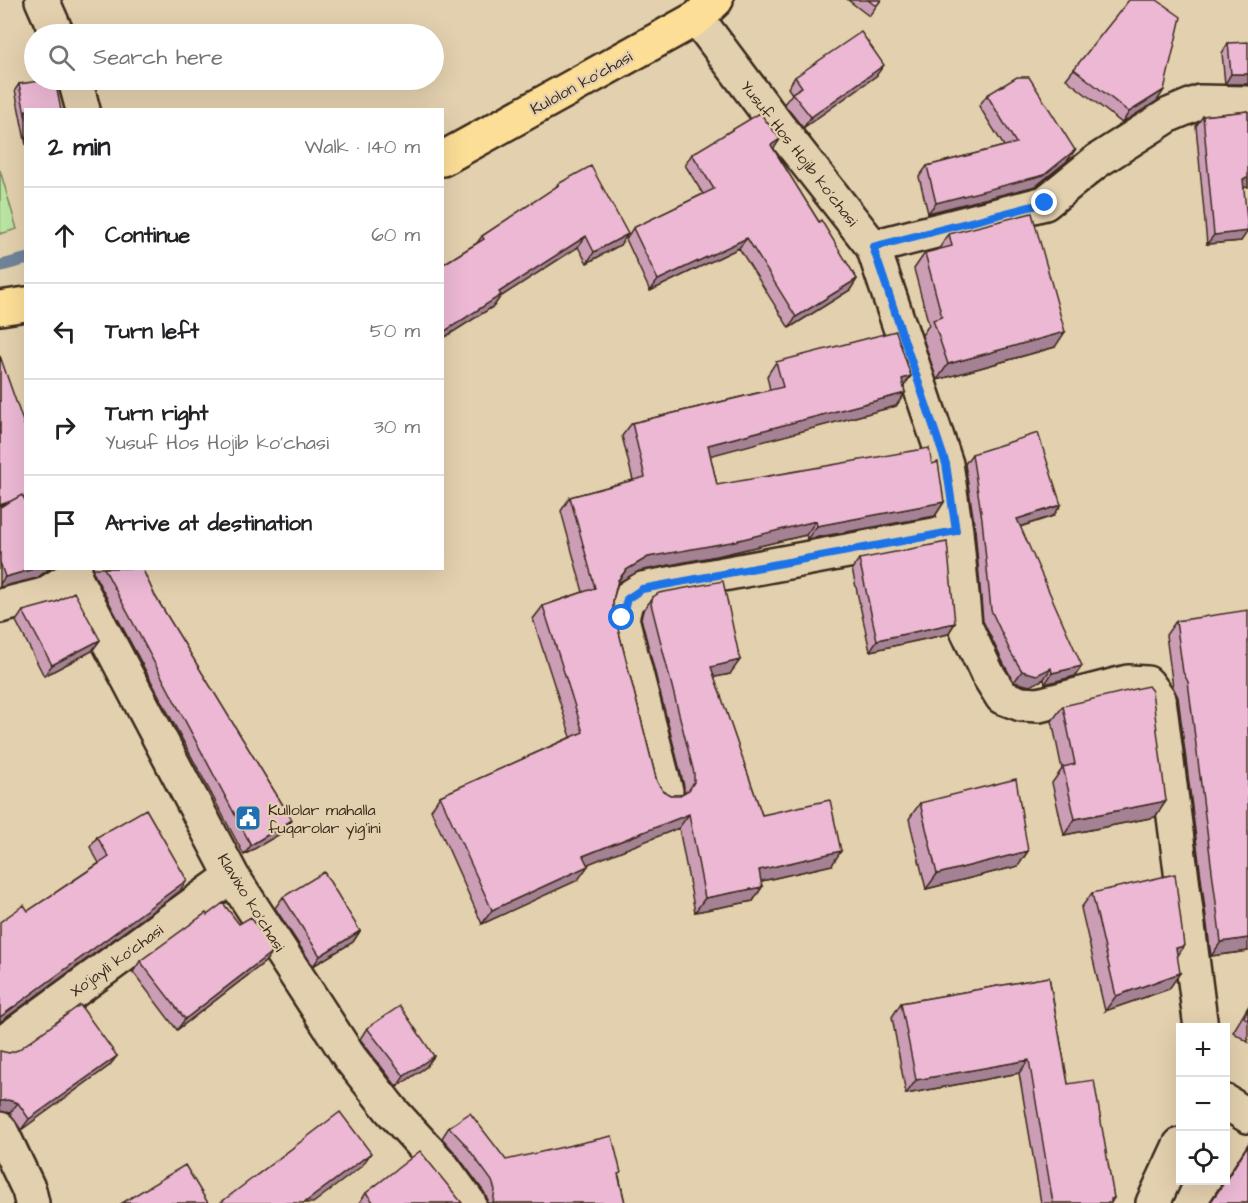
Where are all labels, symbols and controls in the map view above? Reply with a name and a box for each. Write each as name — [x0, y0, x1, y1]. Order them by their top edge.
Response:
search box — [24, 24, 444, 90]
icon: search — [45, 41, 78, 74]
text: Search here — [93, 42, 223, 73]
street label: Kulolon ko'chasi — [527, 46, 637, 120]
street label: Yusuf Hos Hojib ko'chasi — [735, 76, 863, 231]
text: 2 min — [48, 129, 110, 165]
text: Walk · 140 m — [304, 133, 420, 161]
route end — [1031, 189, 1057, 215]
icon: ahead — [48, 219, 81, 252]
text: Continue — [105, 220, 190, 251]
text: 60 m — [371, 221, 420, 249]
icon: left — [48, 315, 81, 348]
text: Turn left — [105, 316, 199, 347]
text: 50 m — [370, 317, 420, 345]
text: Turn right — [105, 398, 208, 429]
icon: right — [48, 411, 81, 444]
text: 30 m — [374, 413, 420, 441]
text: Yusuf Hos Hojib ko'chasi — [105, 429, 329, 457]
icon: arrive — [48, 507, 81, 540]
text: Arrive at destination — [105, 508, 312, 539]
route start — [608, 604, 634, 630]
place label: Kullolar mahalla fuqarolar yig'ini — [268, 799, 381, 840]
public building icon: Kullolar mahalla fuqarolar yig'ini — [233, 803, 263, 833]
street label: Klavixo ko'chasi — [212, 849, 290, 956]
street label: Xo'jayli ko'chasi — [65, 919, 169, 1003]
map controls — [1176, 1023, 1230, 1185]
button: + — [1176, 1023, 1230, 1077]
button: − — [1176, 1077, 1230, 1131]
button: locate — [1176, 1131, 1230, 1185]

